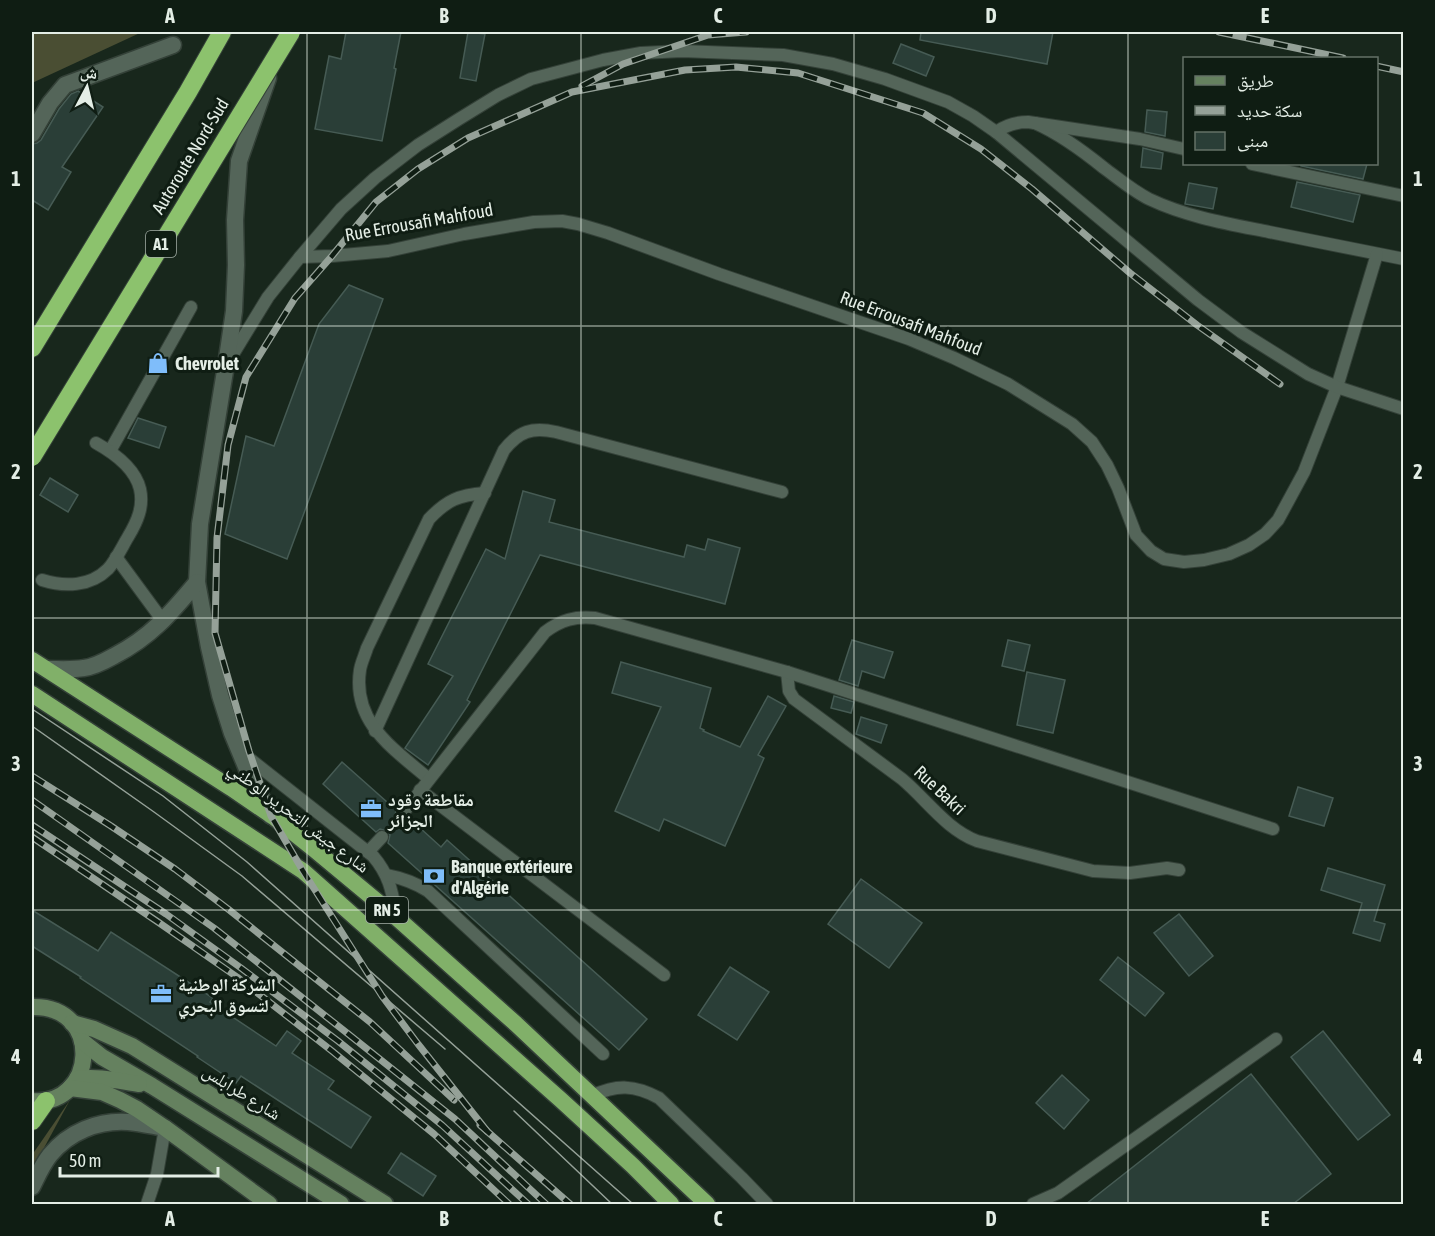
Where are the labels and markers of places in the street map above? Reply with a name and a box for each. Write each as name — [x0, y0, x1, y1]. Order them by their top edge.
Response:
shop icon: Chevrolet — [146, 351, 170, 375]
place label: Chevrolet — [175, 353, 240, 374]
place label: مقاطعة وقود الجزائر — [387, 789, 474, 831]
office icon: مقاطعة وقود الجزائر — [359, 797, 383, 821]
place label: Banque extérieure d'Algérie — [451, 856, 573, 898]
bank icon: Banque extérieure d'Algérie — [422, 864, 446, 888]
place label: الشركة الوطنية لتسوق البحري — [178, 974, 276, 1020]
office icon: الشركة الوطنية لتسوق البحري — [149, 982, 173, 1006]

